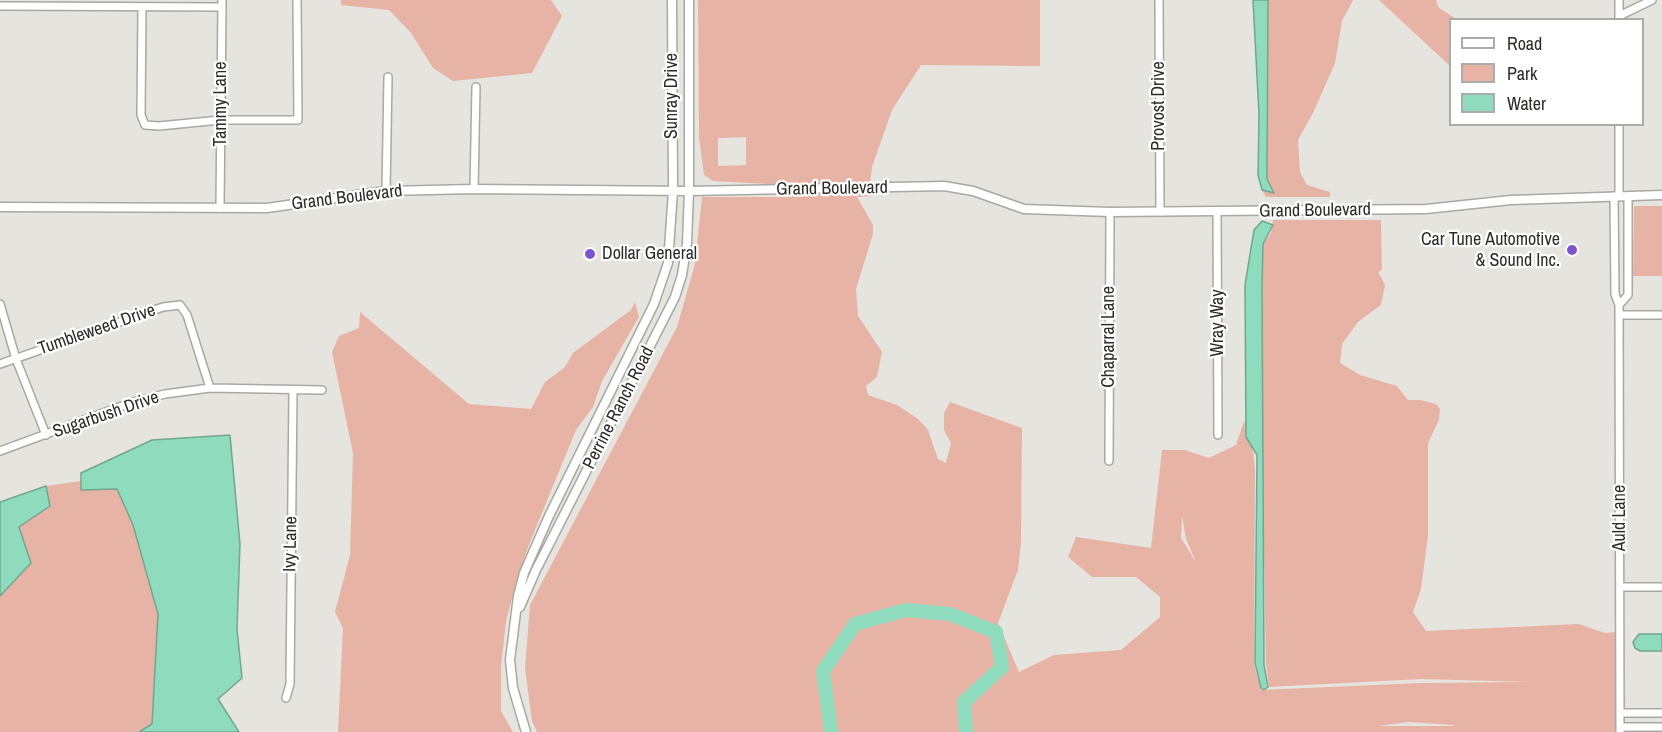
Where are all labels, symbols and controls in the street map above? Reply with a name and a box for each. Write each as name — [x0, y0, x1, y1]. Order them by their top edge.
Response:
legend — [1449, 18, 1644, 126]
text: Road — [1507, 31, 1542, 56]
street label: Sunray Drive — [661, 53, 683, 139]
street label: Provost Drive — [1148, 61, 1170, 151]
text: Park — [1507, 61, 1537, 86]
street label: Tammy Lane — [210, 62, 232, 146]
text: Water — [1507, 91, 1546, 116]
street label: Grand Boulevard — [776, 177, 888, 201]
street label: Grand Boulevard — [290, 180, 404, 216]
street label: Grand Boulevard — [1259, 199, 1371, 223]
place label: Car Tune Automotive & Sound Inc. — [1421, 229, 1560, 272]
place label: Dollar General — [602, 243, 697, 265]
marker: Car Tune Automotive & Sound Inc. — [1565, 243, 1579, 257]
marker: Dollar General — [583, 247, 597, 261]
street label: Chaparral Lane — [1098, 286, 1120, 388]
street label: Wray Way — [1207, 289, 1229, 357]
street label: Tumbleweed Drive — [36, 300, 158, 360]
street label: Perrine Ranch Road — [579, 343, 659, 473]
street label: Sugarbush Drive — [50, 387, 162, 443]
street label: Auld Lane — [1609, 485, 1631, 551]
street label: Ivy Lane — [280, 516, 302, 572]

